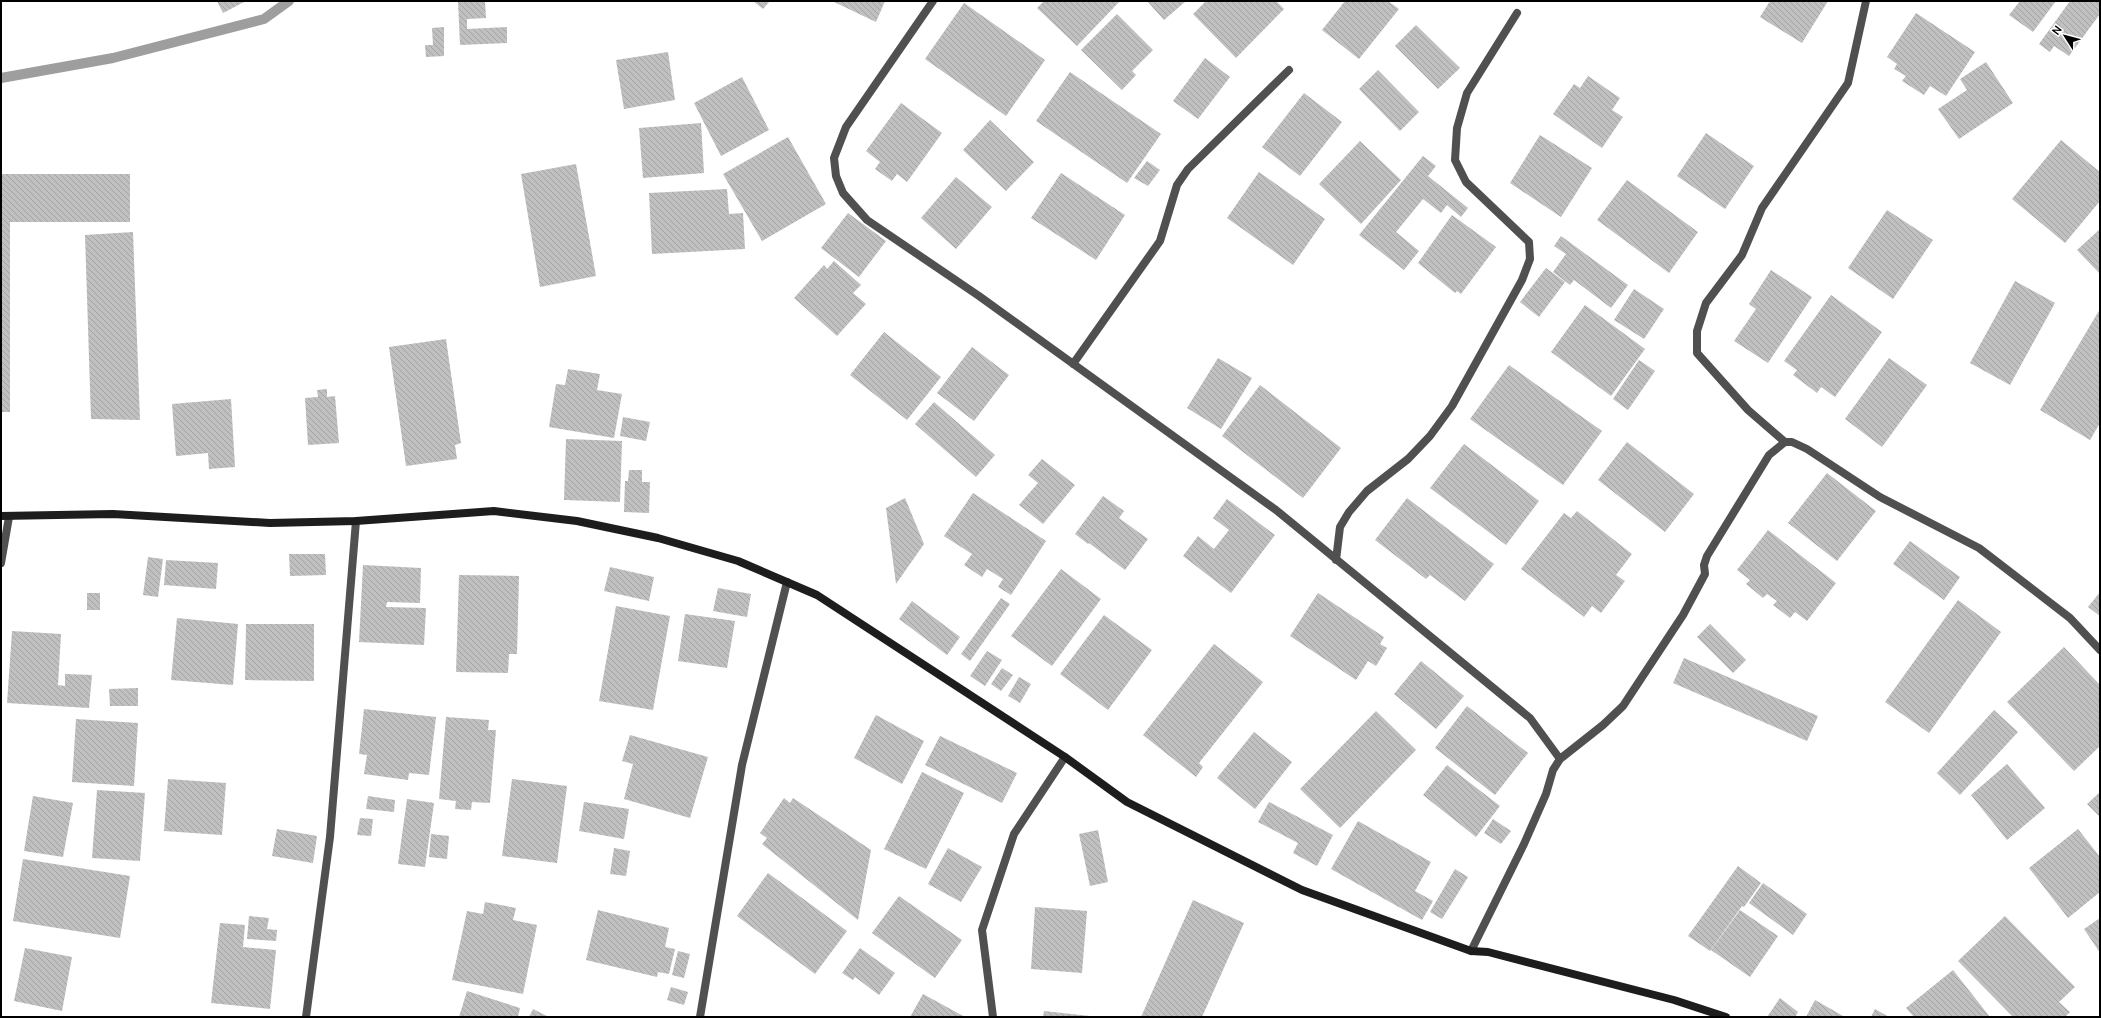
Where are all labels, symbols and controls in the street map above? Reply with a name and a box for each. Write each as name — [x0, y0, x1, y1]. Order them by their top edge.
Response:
north arrow — [2045, 16, 2085, 56]
text: N — [2048, 22, 2065, 37]

